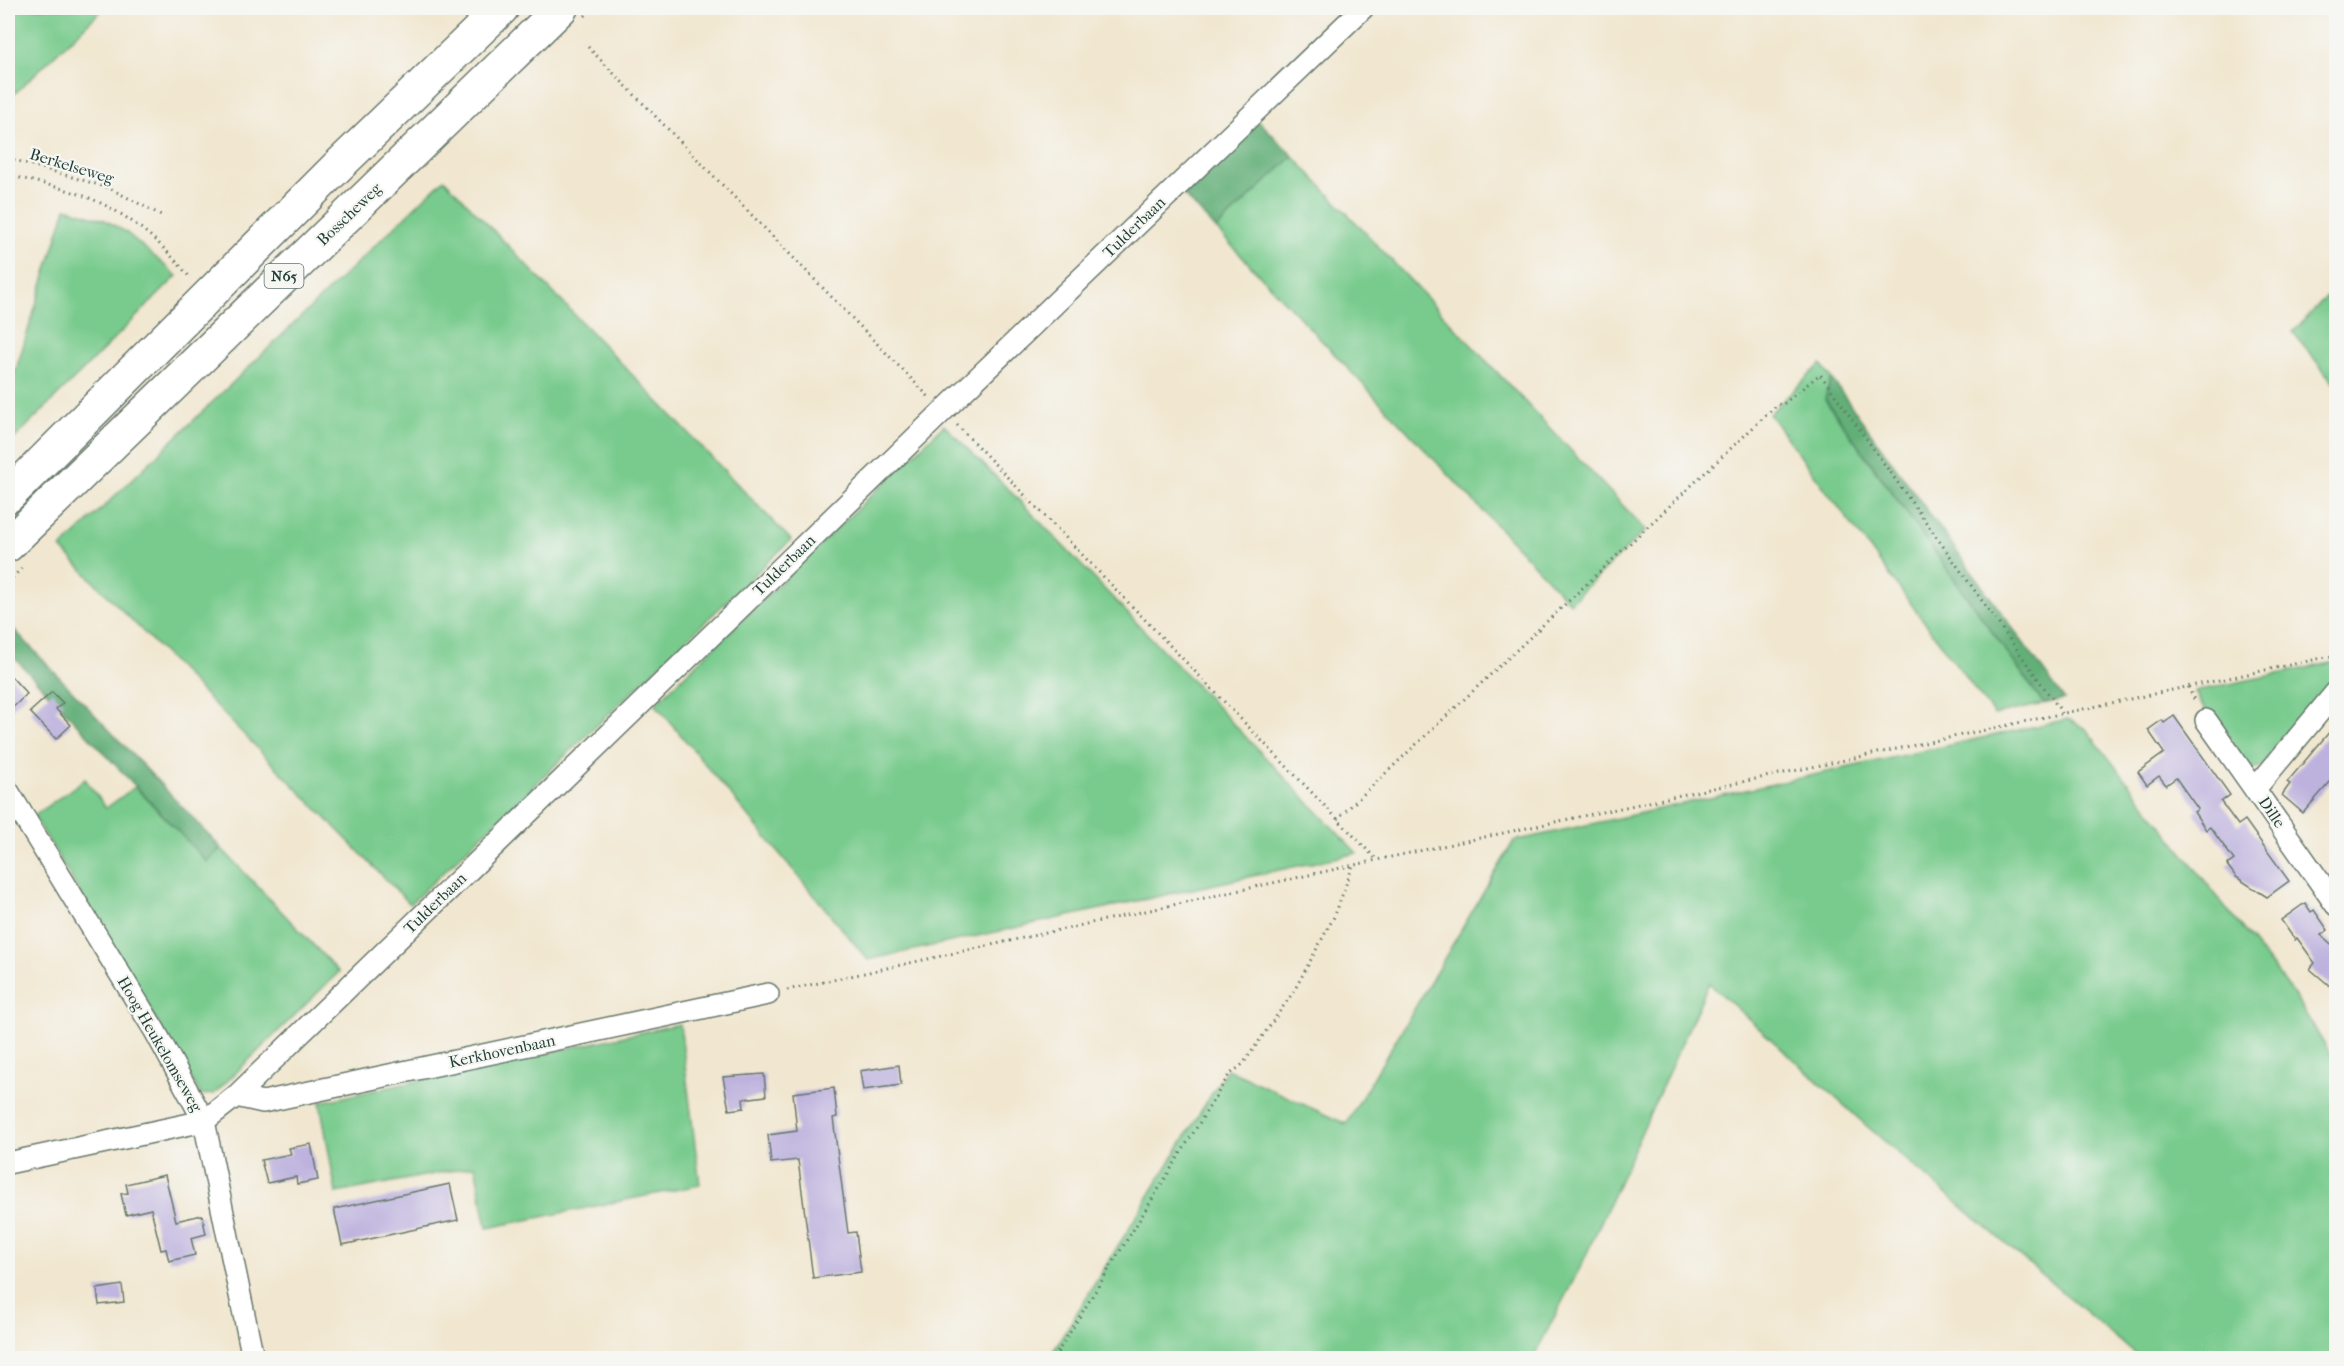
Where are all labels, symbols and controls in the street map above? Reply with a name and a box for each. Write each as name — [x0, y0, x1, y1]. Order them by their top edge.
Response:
street label: Berkelseweg — [28, 144, 117, 188]
street label: Bosscheweg — [313, 178, 385, 249]
street label: Tulderbaan — [1099, 192, 1170, 262]
road number: N65 — [264, 264, 304, 288]
street label: Tulderbaan — [749, 530, 820, 600]
street label: Dille — [2255, 793, 2289, 831]
street label: Tulderbaan — [400, 868, 471, 938]
street label: Hoog Heukelomseweg — [113, 973, 207, 1116]
street label: Kerkhovenbaan — [447, 1030, 558, 1072]

